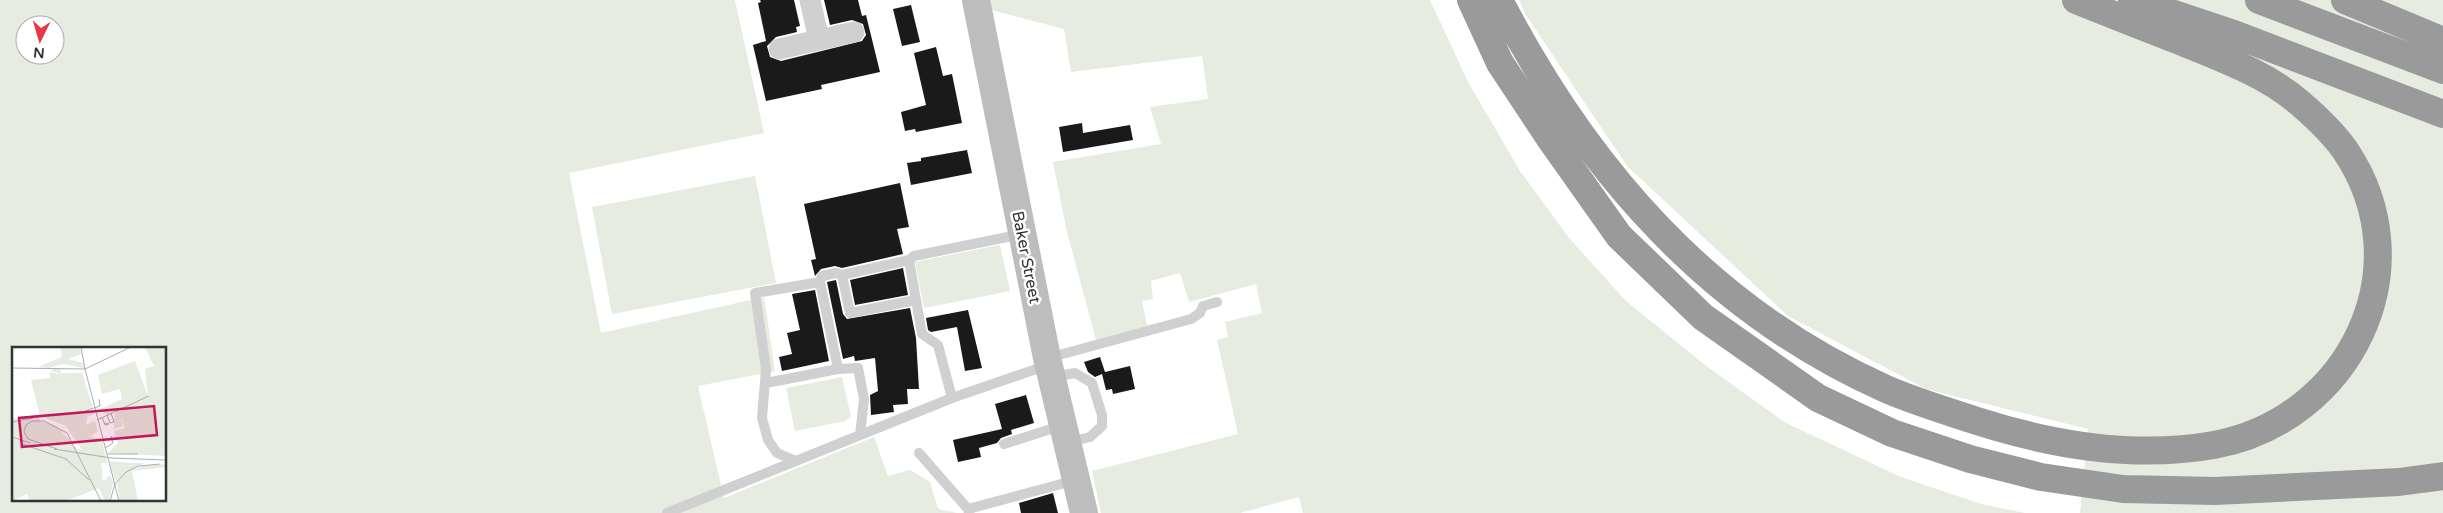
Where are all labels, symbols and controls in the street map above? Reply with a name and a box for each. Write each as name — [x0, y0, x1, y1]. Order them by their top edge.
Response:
north arrow — [15, 15, 65, 65]
text: N — [33, 43, 45, 61]
street label: Baker Street — [1007, 209, 1045, 305]
inset map — [12, 347, 166, 500]

